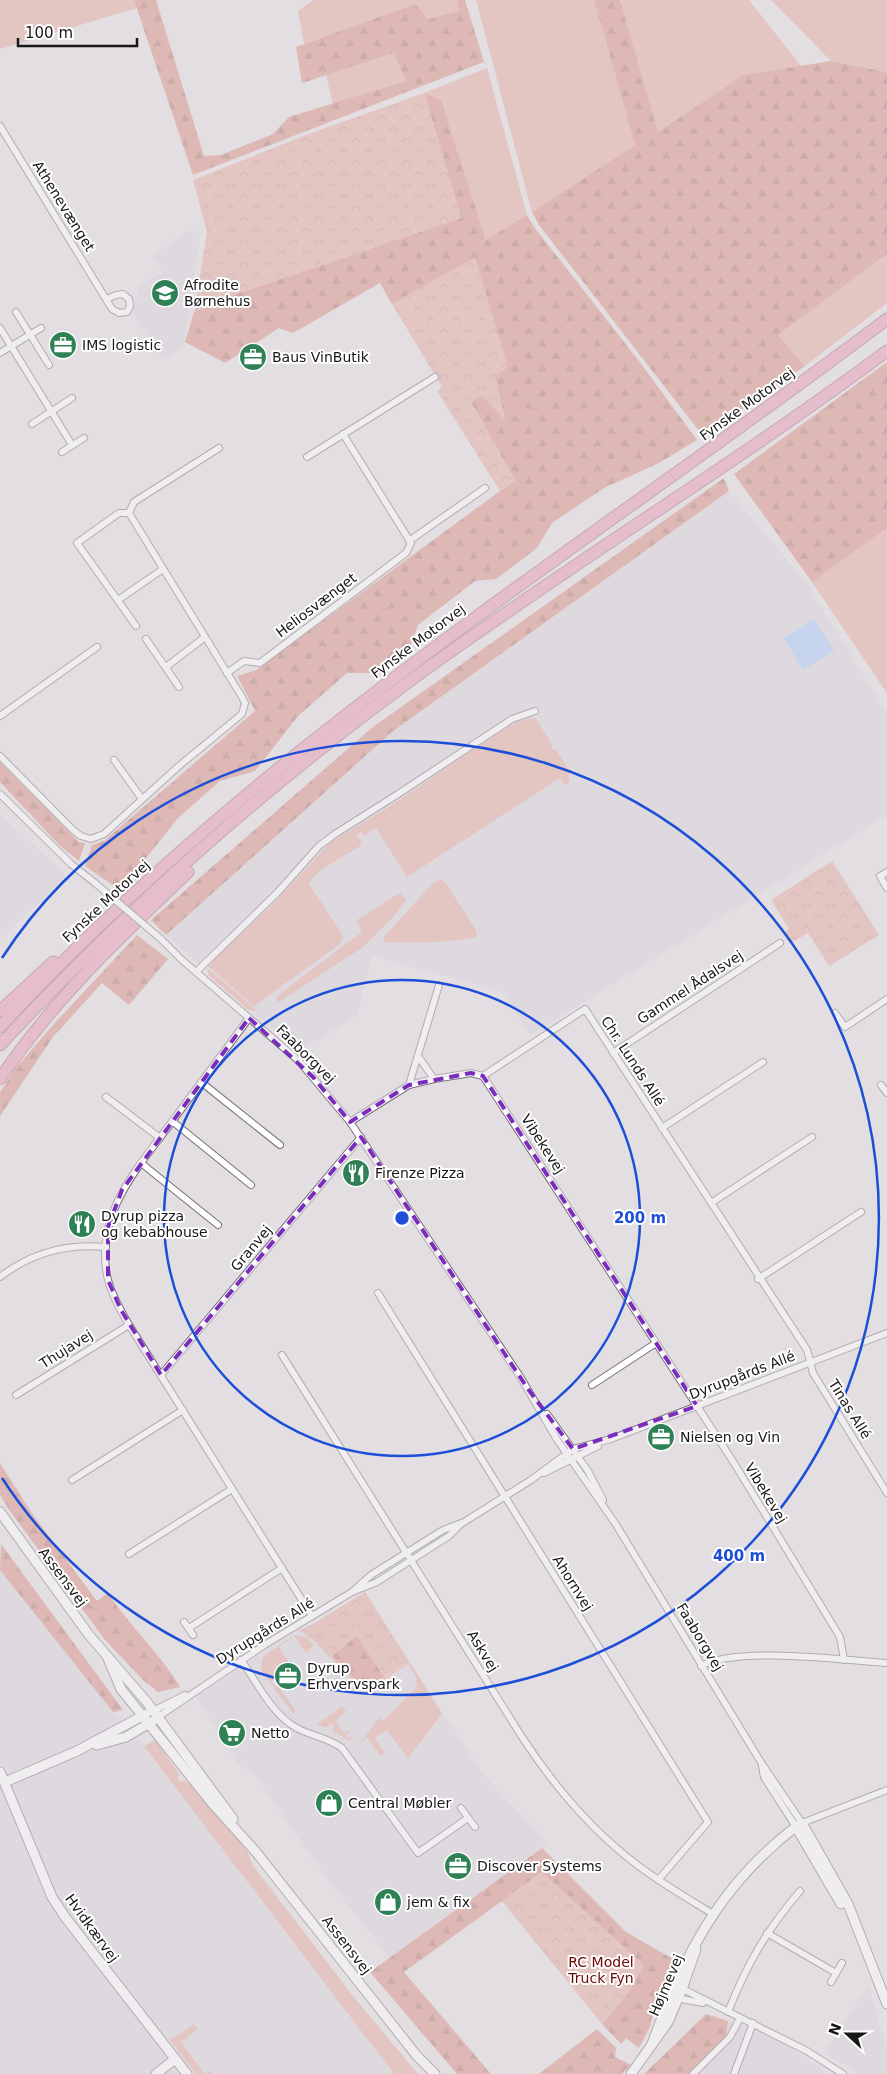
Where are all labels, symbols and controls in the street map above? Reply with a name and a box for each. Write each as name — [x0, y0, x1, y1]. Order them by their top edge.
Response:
scale bar — [18, 15, 136, 47]
text: 100 m — [25, 24, 73, 42]
street label: Athenevænget — [30, 158, 99, 255]
place label: Afrodite Børnehus — [184, 277, 250, 309]
school or university icon: Afrodite Børnehus — [150, 278, 180, 308]
office icon: IMS logistic — [48, 330, 78, 360]
place label: IMS logistic — [82, 337, 161, 353]
office icon: Baus VinButik — [238, 342, 268, 372]
place label: Baus VinButik — [272, 349, 370, 365]
street label: Fynske Motorvej — [697, 364, 797, 444]
street label: Heliosvænget — [273, 569, 360, 640]
street label: Fynske Motorvej — [368, 601, 468, 681]
street label: Fynske Motorvej — [59, 857, 153, 945]
street label: Gammel Ådalsvej — [634, 947, 746, 1027]
street label: Chr. Lunds Allé — [598, 1013, 668, 1109]
street label: Faaborgvej — [273, 1021, 339, 1087]
street label: Vibekevej — [518, 1111, 568, 1177]
restaurant icon: Firenze Pizza — [341, 1158, 371, 1188]
place label: Firenze Pizza — [375, 1165, 465, 1181]
place label: Dyrup pizza og kebabhouse — [101, 1208, 208, 1240]
restaurant icon: Dyrup pizza og kebabhouse — [67, 1209, 97, 1239]
centre of rings — [393, 1209, 411, 1227]
text: 200 m — [614, 1209, 666, 1227]
street label: Granvej — [227, 1222, 275, 1274]
street label: Thujavej — [36, 1326, 95, 1372]
street label: Dyrupgårds Allé — [687, 1347, 797, 1403]
street label: Tinas Allé — [825, 1375, 875, 1442]
office icon: Nielsen og Vin — [646, 1422, 676, 1452]
place label: Nielsen og Vin — [680, 1429, 780, 1445]
street label: Vibekevej — [742, 1460, 790, 1526]
street label: Assensvej — [36, 1544, 90, 1610]
text: 400 m — [713, 1547, 765, 1565]
street label: Ahornvej — [550, 1552, 596, 1614]
street label: Dyrupgårds Allé — [213, 1594, 317, 1668]
street label: Faaborgvej — [673, 1600, 727, 1674]
street label: Askvej — [464, 1627, 502, 1675]
place label: Dyrup Erhvervspark — [307, 1660, 401, 1692]
office icon: Dyrup Erhvervspark — [273, 1661, 303, 1691]
supermarket icon: Netto — [217, 1718, 247, 1748]
place label: Netto — [251, 1725, 290, 1741]
shop icon: Central Møbler — [314, 1788, 344, 1818]
place label: Central Møbler — [348, 1795, 451, 1811]
office icon: Discover Systems — [443, 1851, 473, 1881]
place label: Discover Systems — [477, 1858, 602, 1874]
shop icon: jem & fix — [373, 1887, 403, 1917]
street label: Hvidkærvej — [62, 1891, 122, 1965]
place label: jem & fix — [406, 1894, 470, 1910]
street label: Assensvej — [319, 1913, 375, 1977]
street label: Højmevej — [646, 1951, 686, 2019]
park label: RC Model Truck Fyn — [567, 1954, 634, 1986]
north arrow — [822, 2009, 872, 2059]
text: N — [825, 2021, 844, 2038]

